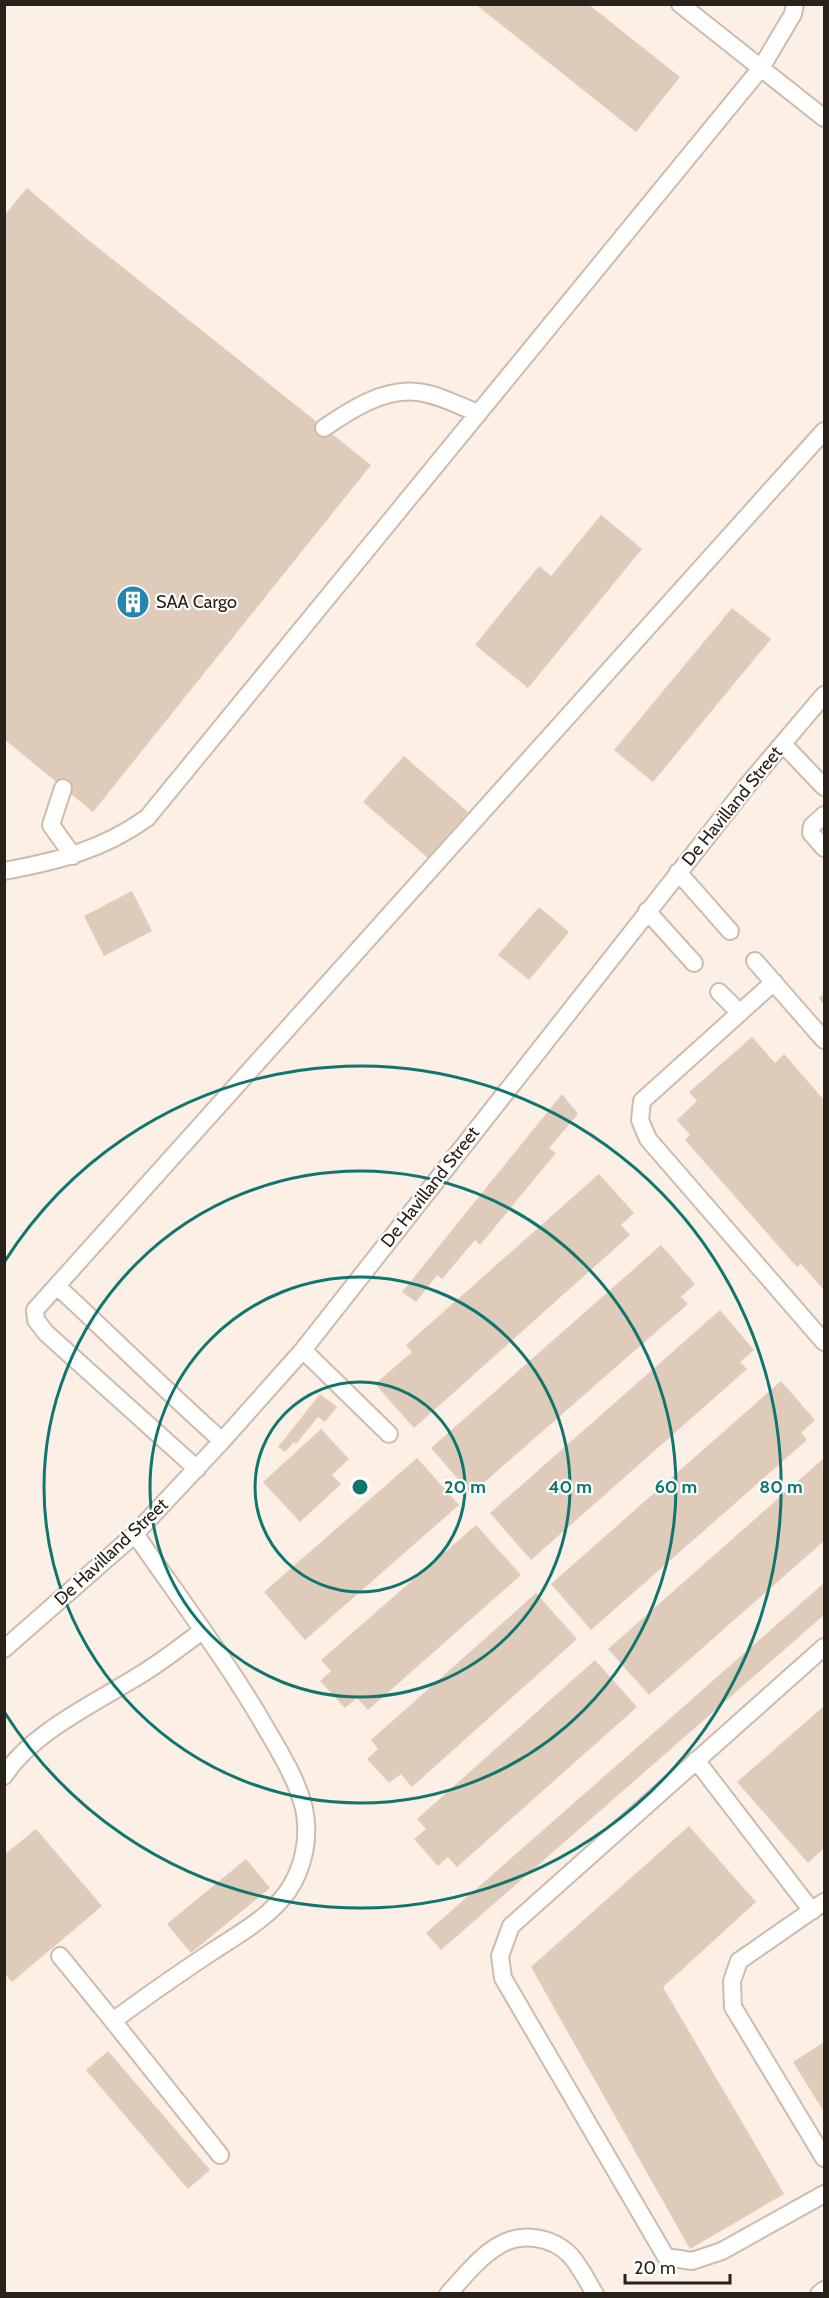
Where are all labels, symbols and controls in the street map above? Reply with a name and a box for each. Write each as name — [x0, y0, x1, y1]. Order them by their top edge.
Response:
building icon: SAA Cargo — [115, 584, 151, 620]
place label: SAA Cargo — [156, 591, 237, 613]
street label: De Havilland Street — [677, 742, 787, 870]
street label: De Havilland Street — [376, 1122, 484, 1252]
text: 20 m — [444, 1476, 486, 1498]
text: 40 m — [548, 1476, 592, 1498]
text: 60 m — [655, 1476, 697, 1498]
text: 80 m — [759, 1476, 803, 1498]
centre of rings — [350, 1477, 370, 1497]
street label: De Havilland Street — [50, 1494, 172, 1610]
scale bar — [625, 2247, 730, 2285]
text: 20 m — [634, 2257, 676, 2279]

